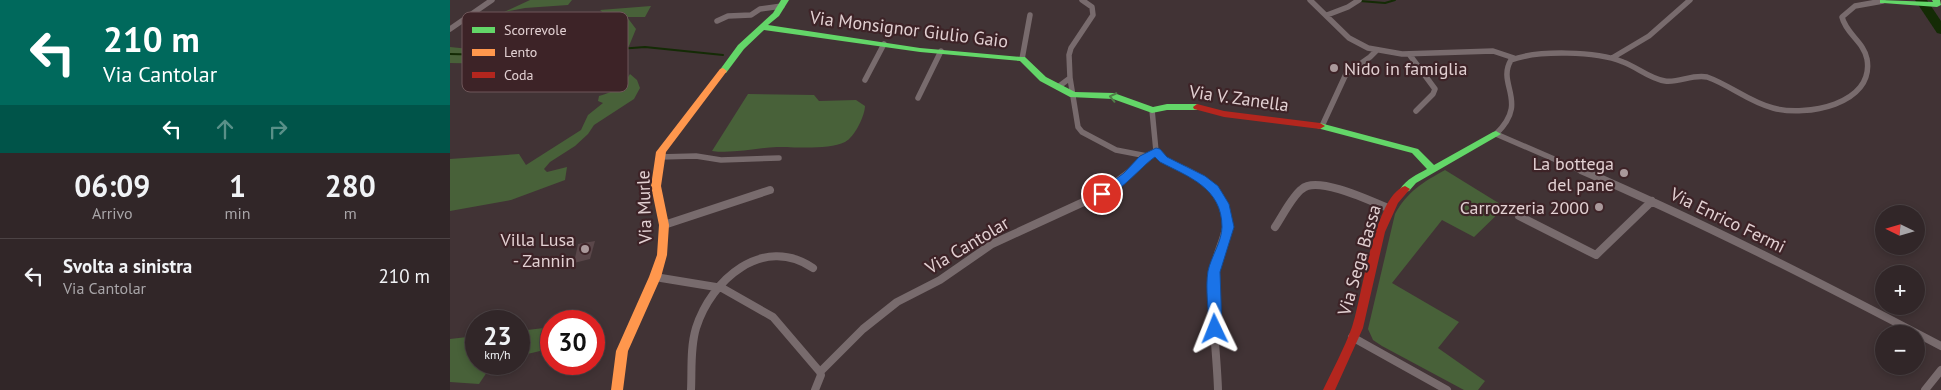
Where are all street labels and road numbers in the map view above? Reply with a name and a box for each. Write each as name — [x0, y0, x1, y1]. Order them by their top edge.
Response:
street label: Via Monsignor Giulio Gaio — [808, 5, 1009, 53]
street label: Via V. Zanella — [1187, 79, 1290, 116]
street label: Via Murle — [631, 170, 657, 245]
street label: Via Enrico Fermi — [1666, 182, 1789, 258]
street label: Via Sega Bassa — [1332, 202, 1386, 319]
street label: Via Cantolar — [920, 211, 1013, 279]

